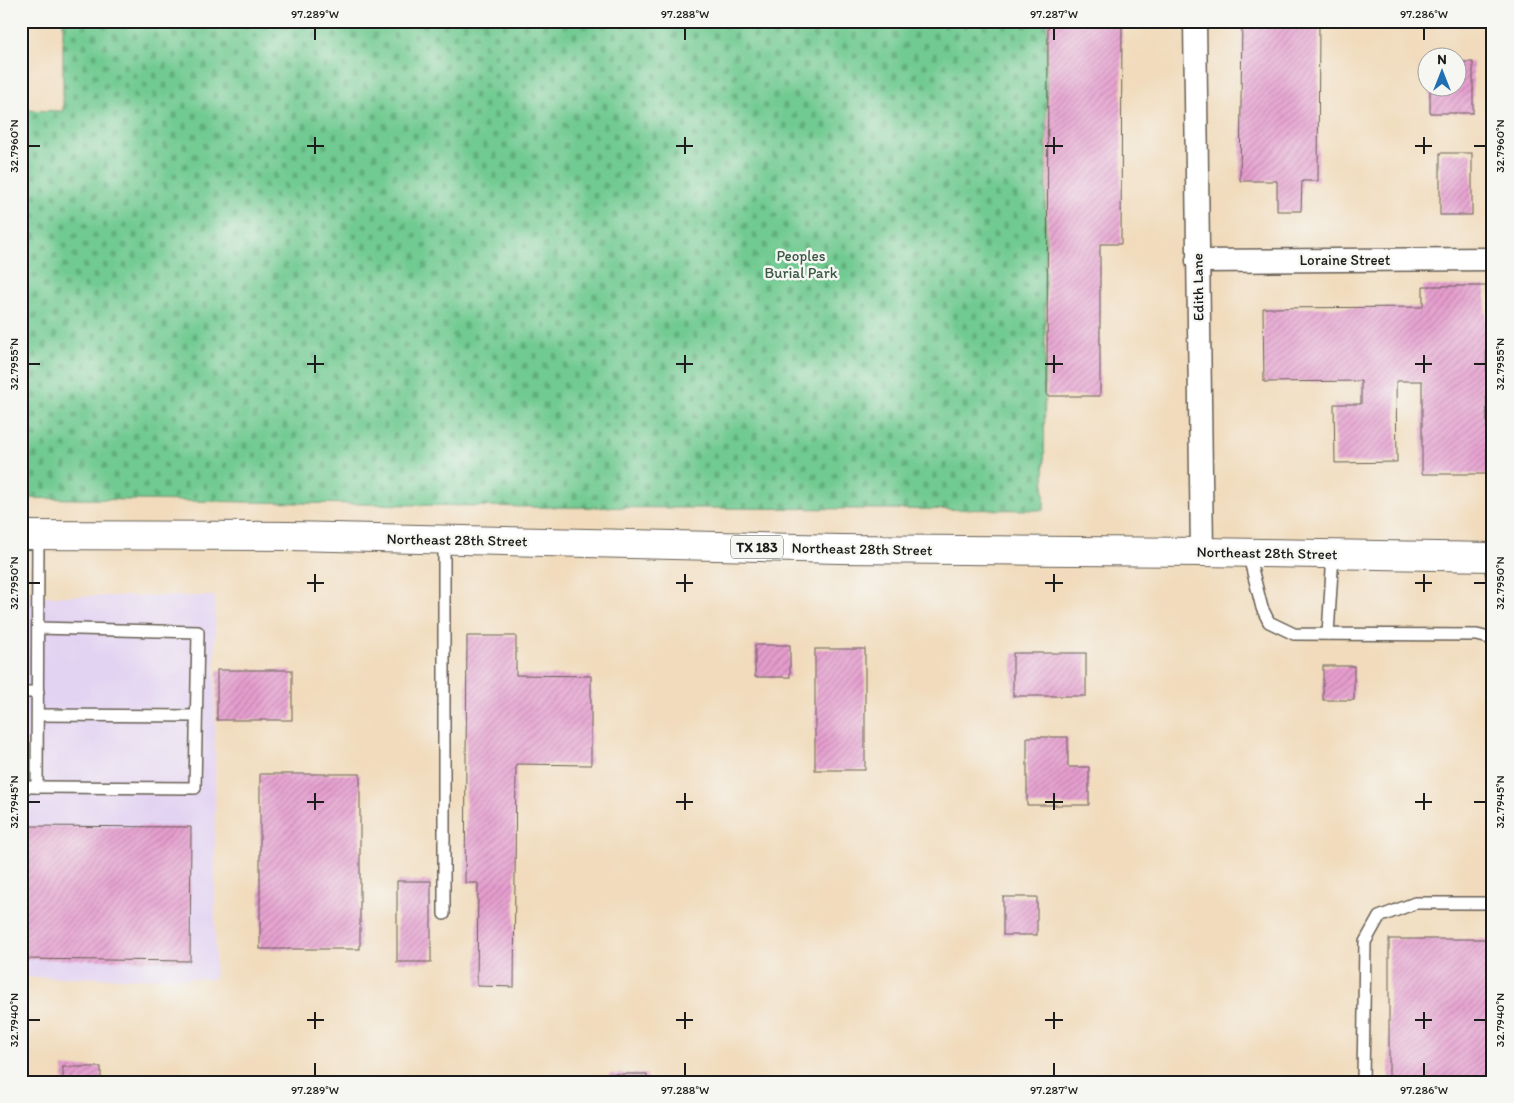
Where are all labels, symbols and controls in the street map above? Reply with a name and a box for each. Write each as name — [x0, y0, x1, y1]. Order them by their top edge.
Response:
text: 97.289°W — [291, 7, 339, 21]
text: 97.288°W — [661, 7, 709, 21]
text: 97.287°W — [1030, 7, 1078, 21]
text: 97.286°W — [1400, 7, 1448, 21]
north arrow — [1416, 48, 1466, 98]
text: N — [1437, 51, 1447, 68]
text: 32.7960°N — [7, 119, 21, 173]
text: 32.7960°N — [1493, 119, 1507, 173]
park label: Peoples Burial Park — [765, 247, 838, 282]
street label: Loraine Street — [1300, 251, 1391, 269]
street label: Edith Lane — [1188, 253, 1208, 321]
text: 32.7955°N — [7, 338, 21, 390]
text: 32.7955°N — [1493, 338, 1507, 390]
street label: Northeast 28th Street — [386, 530, 528, 550]
road number: TX 183 — [731, 536, 783, 558]
street label: Northeast 28th Street — [791, 539, 933, 559]
street label: Northeast 28th Street — [1196, 543, 1338, 563]
text: 32.7950°N — [7, 556, 21, 610]
text: 32.7950°N — [1493, 556, 1507, 610]
text: 32.7945°N — [7, 775, 21, 829]
text: 32.7945°N — [1493, 775, 1507, 829]
text: 32.7940°N — [7, 993, 21, 1047]
text: 32.7940°N — [1493, 993, 1507, 1047]
text: 97.289°W — [291, 1083, 339, 1097]
text: 97.288°W — [661, 1083, 709, 1097]
text: 97.287°W — [1030, 1083, 1078, 1097]
text: 97.286°W — [1400, 1083, 1448, 1097]

